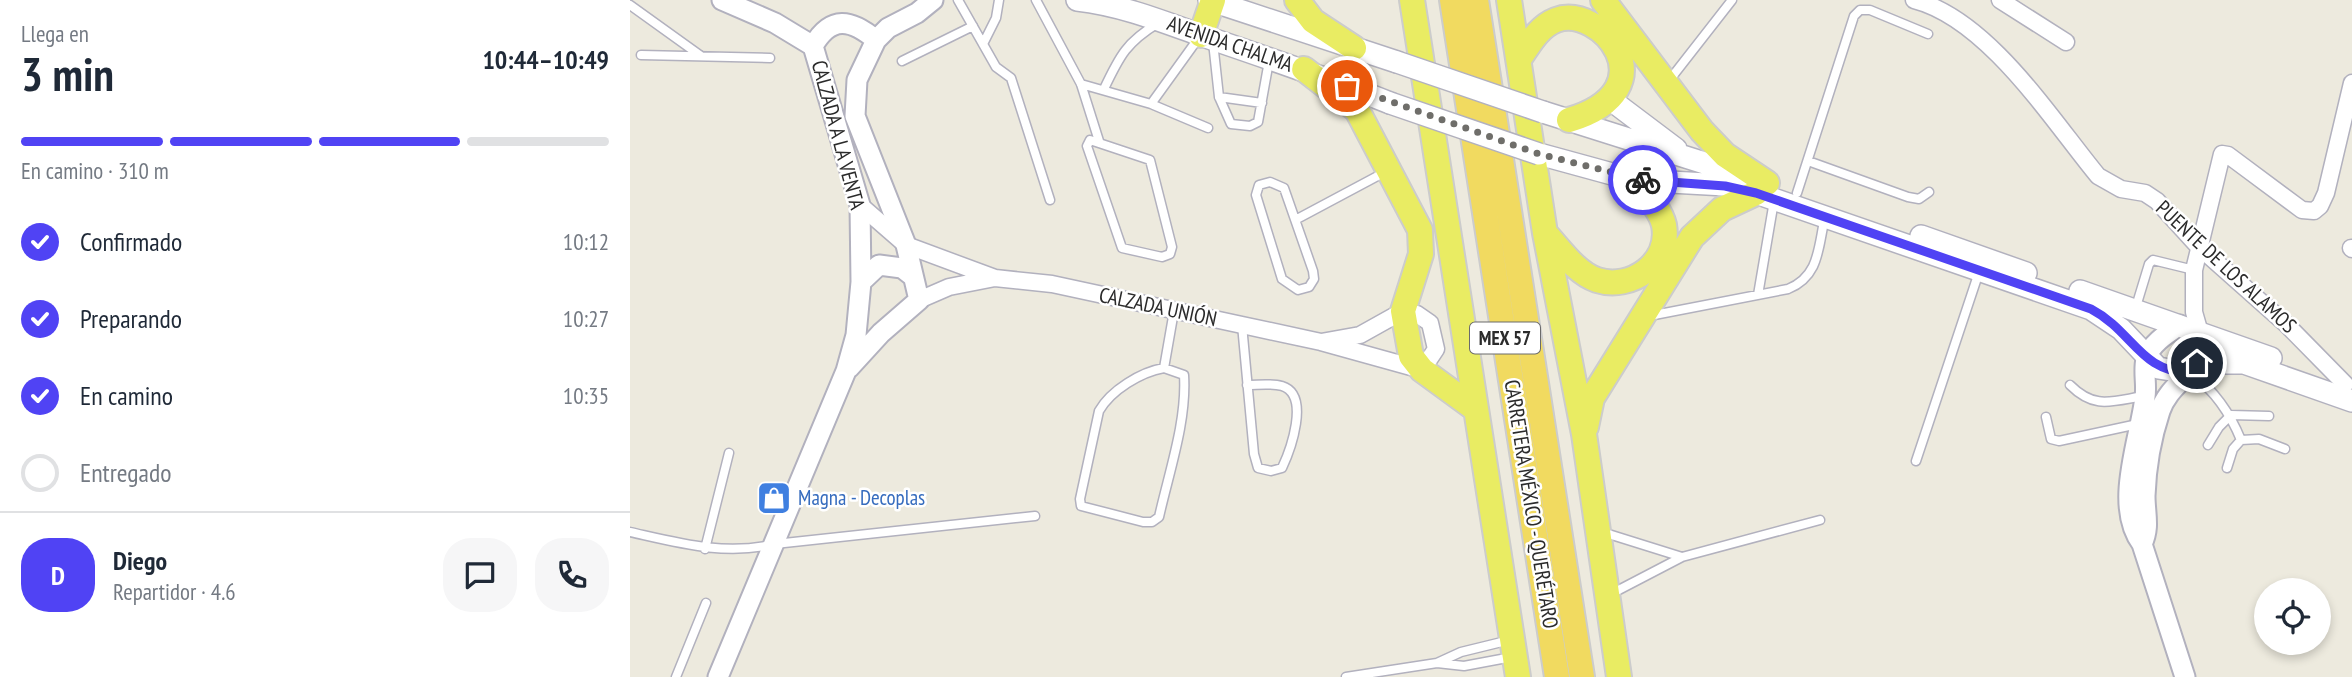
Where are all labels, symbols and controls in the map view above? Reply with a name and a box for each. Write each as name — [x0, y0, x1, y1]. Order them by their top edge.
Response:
street label: AVENIDA CHALMA — [1164, 9, 1297, 78]
text: Llega en — [21, 19, 89, 48]
text: 10:44–10:49 — [482, 43, 609, 76]
text: 3 min — [21, 44, 114, 104]
pin — [1317, 56, 1377, 116]
street label: CALZADA A LA VENTA — [806, 57, 871, 212]
icon: bag — [1328, 67, 1366, 105]
courier — [1608, 145, 1678, 215]
text: En camino · 310 m — [21, 156, 169, 185]
icon: bike — [1624, 161, 1662, 199]
street label: PUENTE DE LOS ALAMOS — [2150, 195, 2302, 339]
icon: check — [21, 223, 59, 261]
text: Confirmado — [80, 225, 182, 258]
text: 10:12 — [563, 227, 609, 256]
street label: CALZADA UNIÓN — [1097, 281, 1220, 332]
icon: check — [21, 300, 59, 338]
text: Preparando — [80, 302, 182, 335]
text: 10:27 — [563, 304, 609, 333]
road number: MEX 57 — [1470, 322, 1540, 354]
pin — [2167, 333, 2227, 393]
icon: home — [2178, 344, 2216, 382]
icon: check — [21, 377, 59, 415]
street label: CARRETERA MÉXICO - QUERÉTARO — [1498, 378, 1565, 630]
text: En camino — [80, 379, 173, 412]
text: 10:35 — [563, 381, 609, 410]
text: Entregado — [80, 456, 172, 489]
shop icon: Magna - Decoplas — [755, 479, 793, 517]
place label: Magna - Decoplas — [798, 484, 925, 511]
button: chat — [443, 538, 517, 612]
button: phone — [535, 538, 609, 612]
text: Diego — [113, 544, 167, 577]
text: D — [51, 559, 65, 592]
text: Repartidor · 4.6 — [113, 577, 236, 606]
map controls — [2254, 578, 2331, 655]
button: locate — [2254, 578, 2331, 655]

